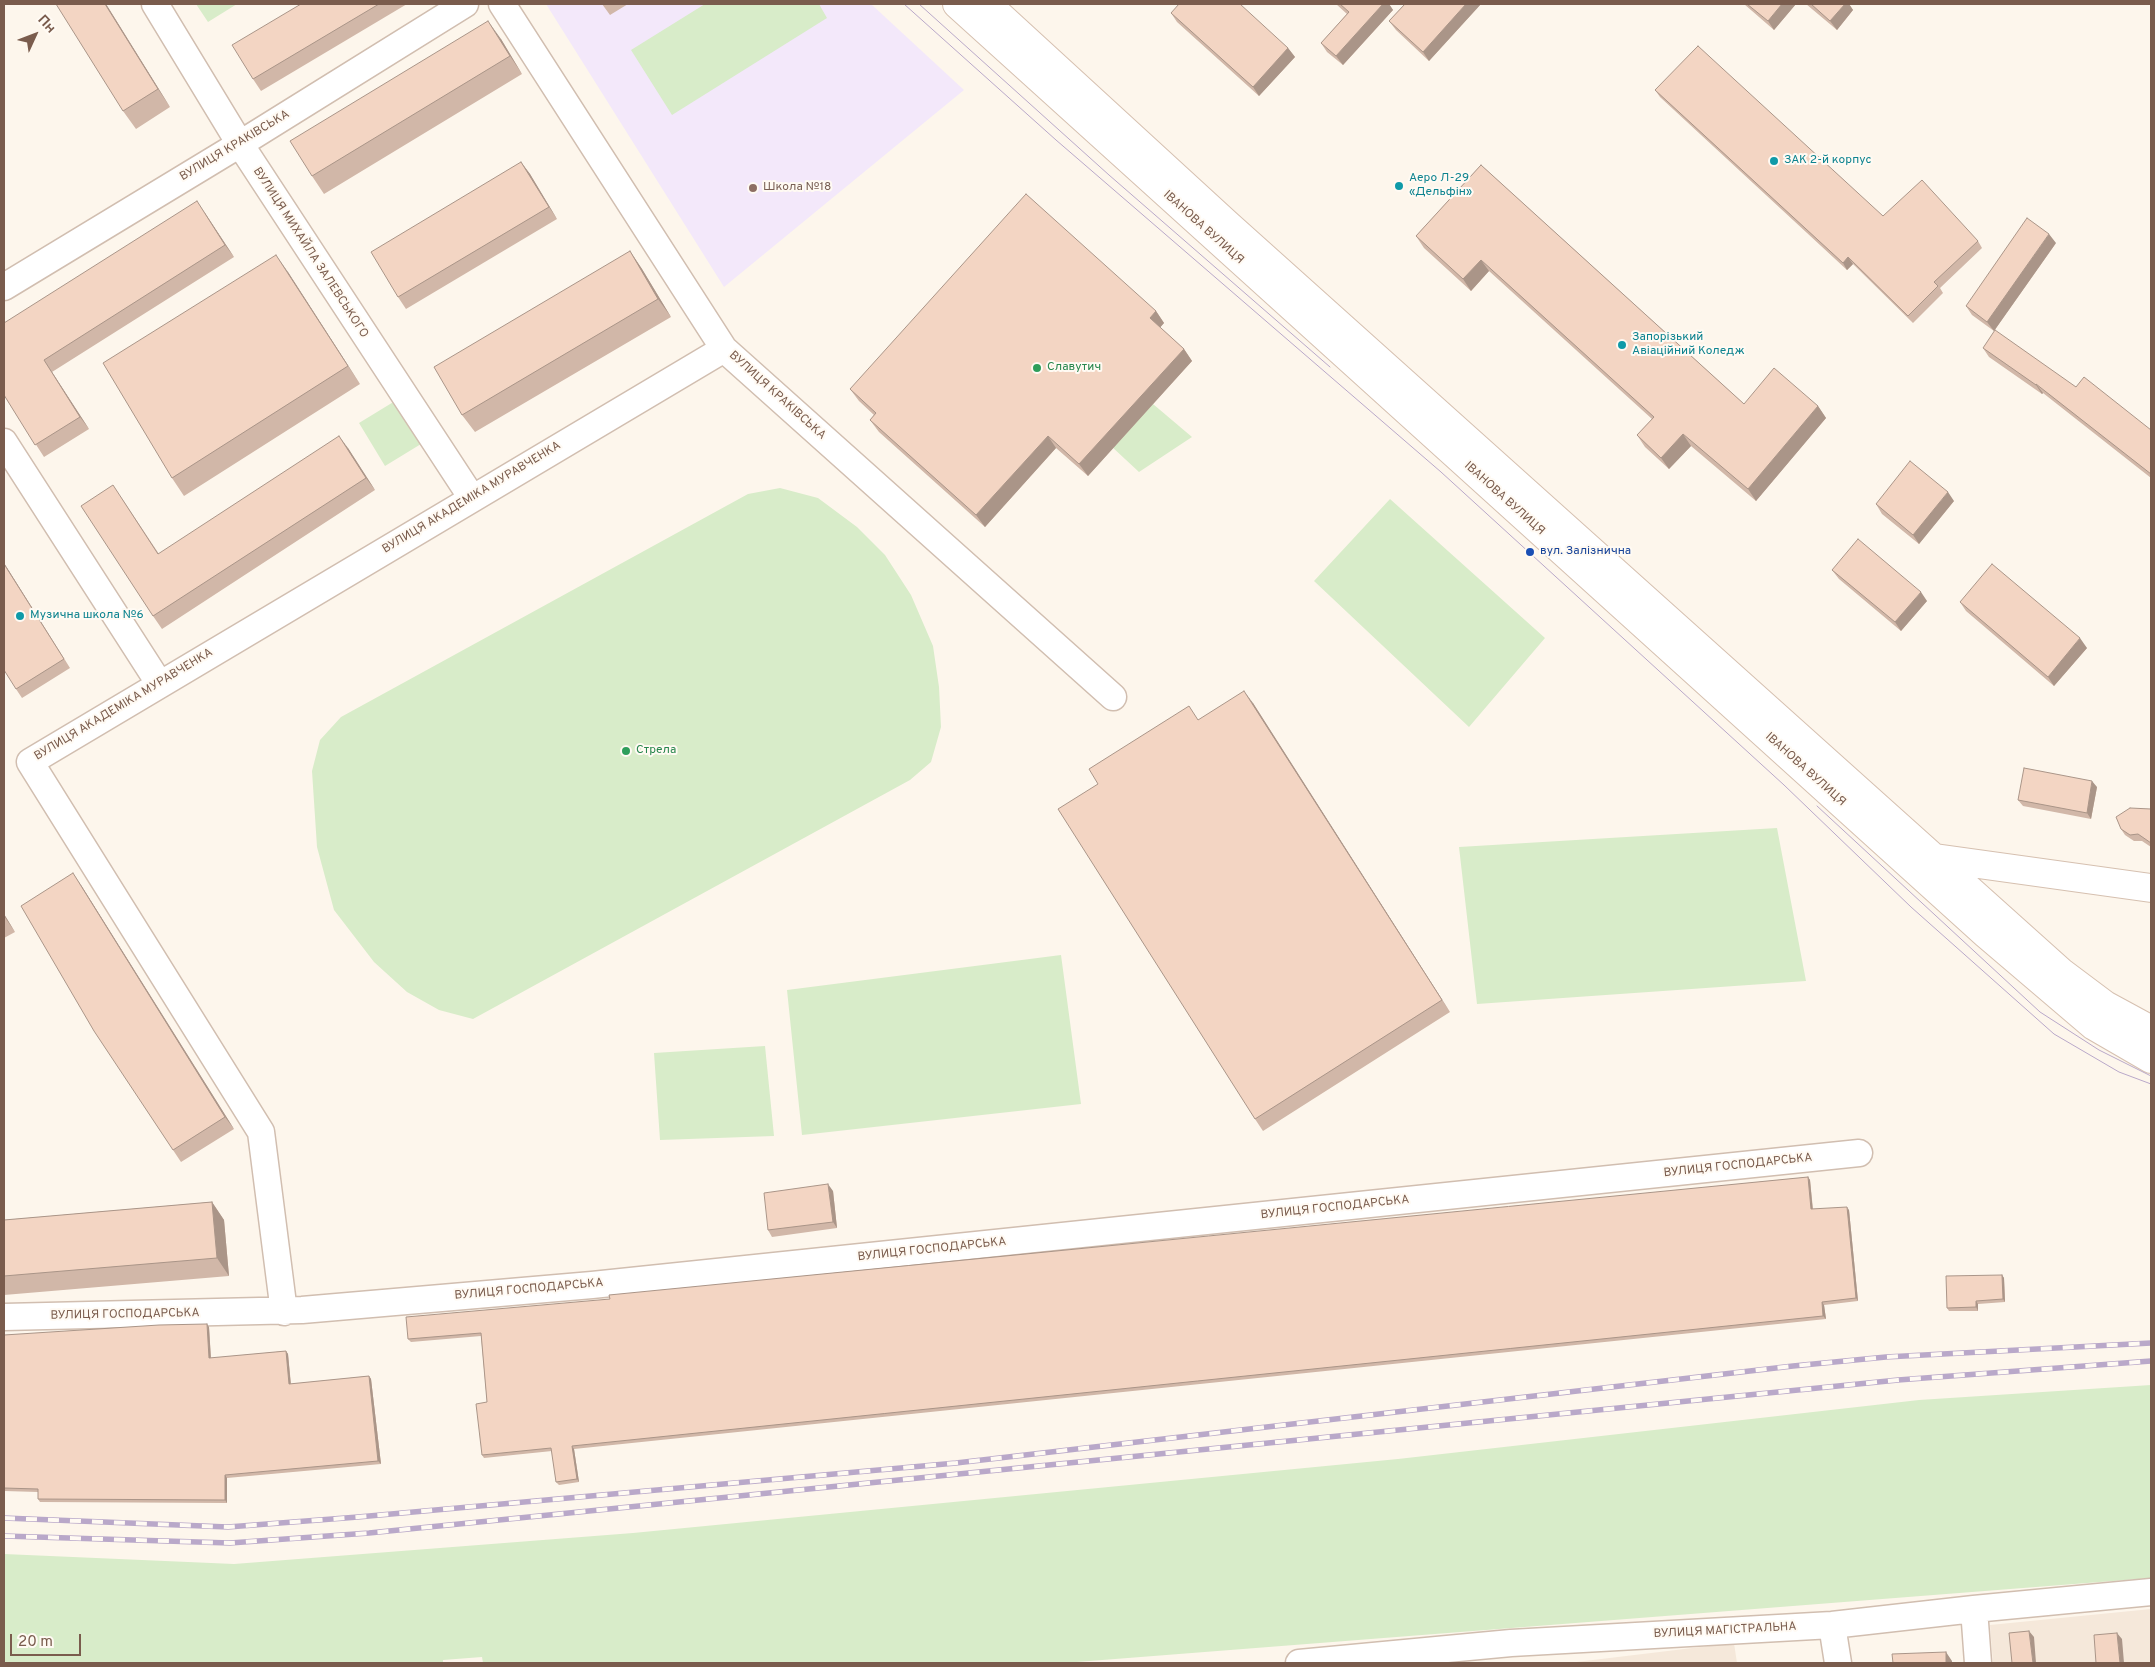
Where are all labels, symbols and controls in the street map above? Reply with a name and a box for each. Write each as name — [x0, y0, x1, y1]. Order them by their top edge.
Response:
north arrow — [10, 10, 60, 60]
text: Пн — [34, 12, 59, 37]
street label: ВУЛИЦЯ КРАКІВСЬКА — [177, 107, 293, 185]
place label: ЗАК 2-й корпус — [1784, 154, 1872, 168]
marker: ЗАК 2-й корпус — [1768, 155, 1780, 167]
street label: ВУЛИЦЯ МИХАЙЛА ЗАЛЕВСЬКОГО — [249, 165, 371, 341]
place label: Аеро Л-29 «Дельфін» — [1409, 172, 1472, 200]
marker: Аеро Л-29 «Дельфін» — [1393, 180, 1405, 192]
place label: Школа №18 — [763, 181, 831, 195]
marker: Школа №18 — [747, 182, 759, 194]
street label: ІВАНОВА ВУЛИЦЯ — [1160, 188, 1246, 268]
place label: Запорізький Авіаційний Коледж — [1632, 331, 1745, 359]
marker: Запорізький Авіаційний Коледж — [1616, 339, 1628, 351]
street label: ВУЛИЦЯ КРАКІВСЬКА — [726, 349, 828, 443]
place label: Славутич — [1047, 361, 1101, 375]
marker: Славутич — [1031, 362, 1043, 374]
street label: ВУЛИЦЯ АКАДЕМІКА МУРАВЧЕНКА — [380, 439, 564, 557]
street label: ІВАНОВА ВУЛИЦЯ — [1461, 459, 1547, 539]
place label: вул. Залізнична — [1540, 545, 1631, 559]
marker: вул. Залізнична — [1524, 546, 1536, 558]
place label: Музична школа №6 — [30, 609, 144, 623]
marker: Музична школа №6 — [14, 610, 26, 622]
street label: ВУЛИЦЯ АКАДЕМІКА МУРАВЧЕНКА — [32, 646, 216, 764]
street label: ІВАНОВА ВУЛИЦЯ — [1762, 730, 1848, 810]
place label: Стрела — [636, 744, 676, 758]
marker: Стрела — [620, 745, 632, 757]
street label: ВУЛИЦЯ ГОСПОДАРСЬКА — [1663, 1151, 1813, 1181]
street label: ВУЛИЦЯ ГОСПОДАРСЬКА — [1260, 1193, 1410, 1223]
street label: ВУЛИЦЯ ГОСПОДАРСЬКА — [857, 1235, 1007, 1265]
street label: ВУЛИЦЯ ГОСПОДАРСЬКА — [454, 1276, 604, 1304]
street label: ВУЛИЦЯ ГОСПОДАРСЬКА — [50, 1306, 200, 1324]
street label: ВУЛИЦЯ МАГІСТРАЛЬНА — [1653, 1620, 1797, 1642]
scale bar — [12, 1624, 84, 1656]
text: 20 m — [18, 1633, 53, 1652]

